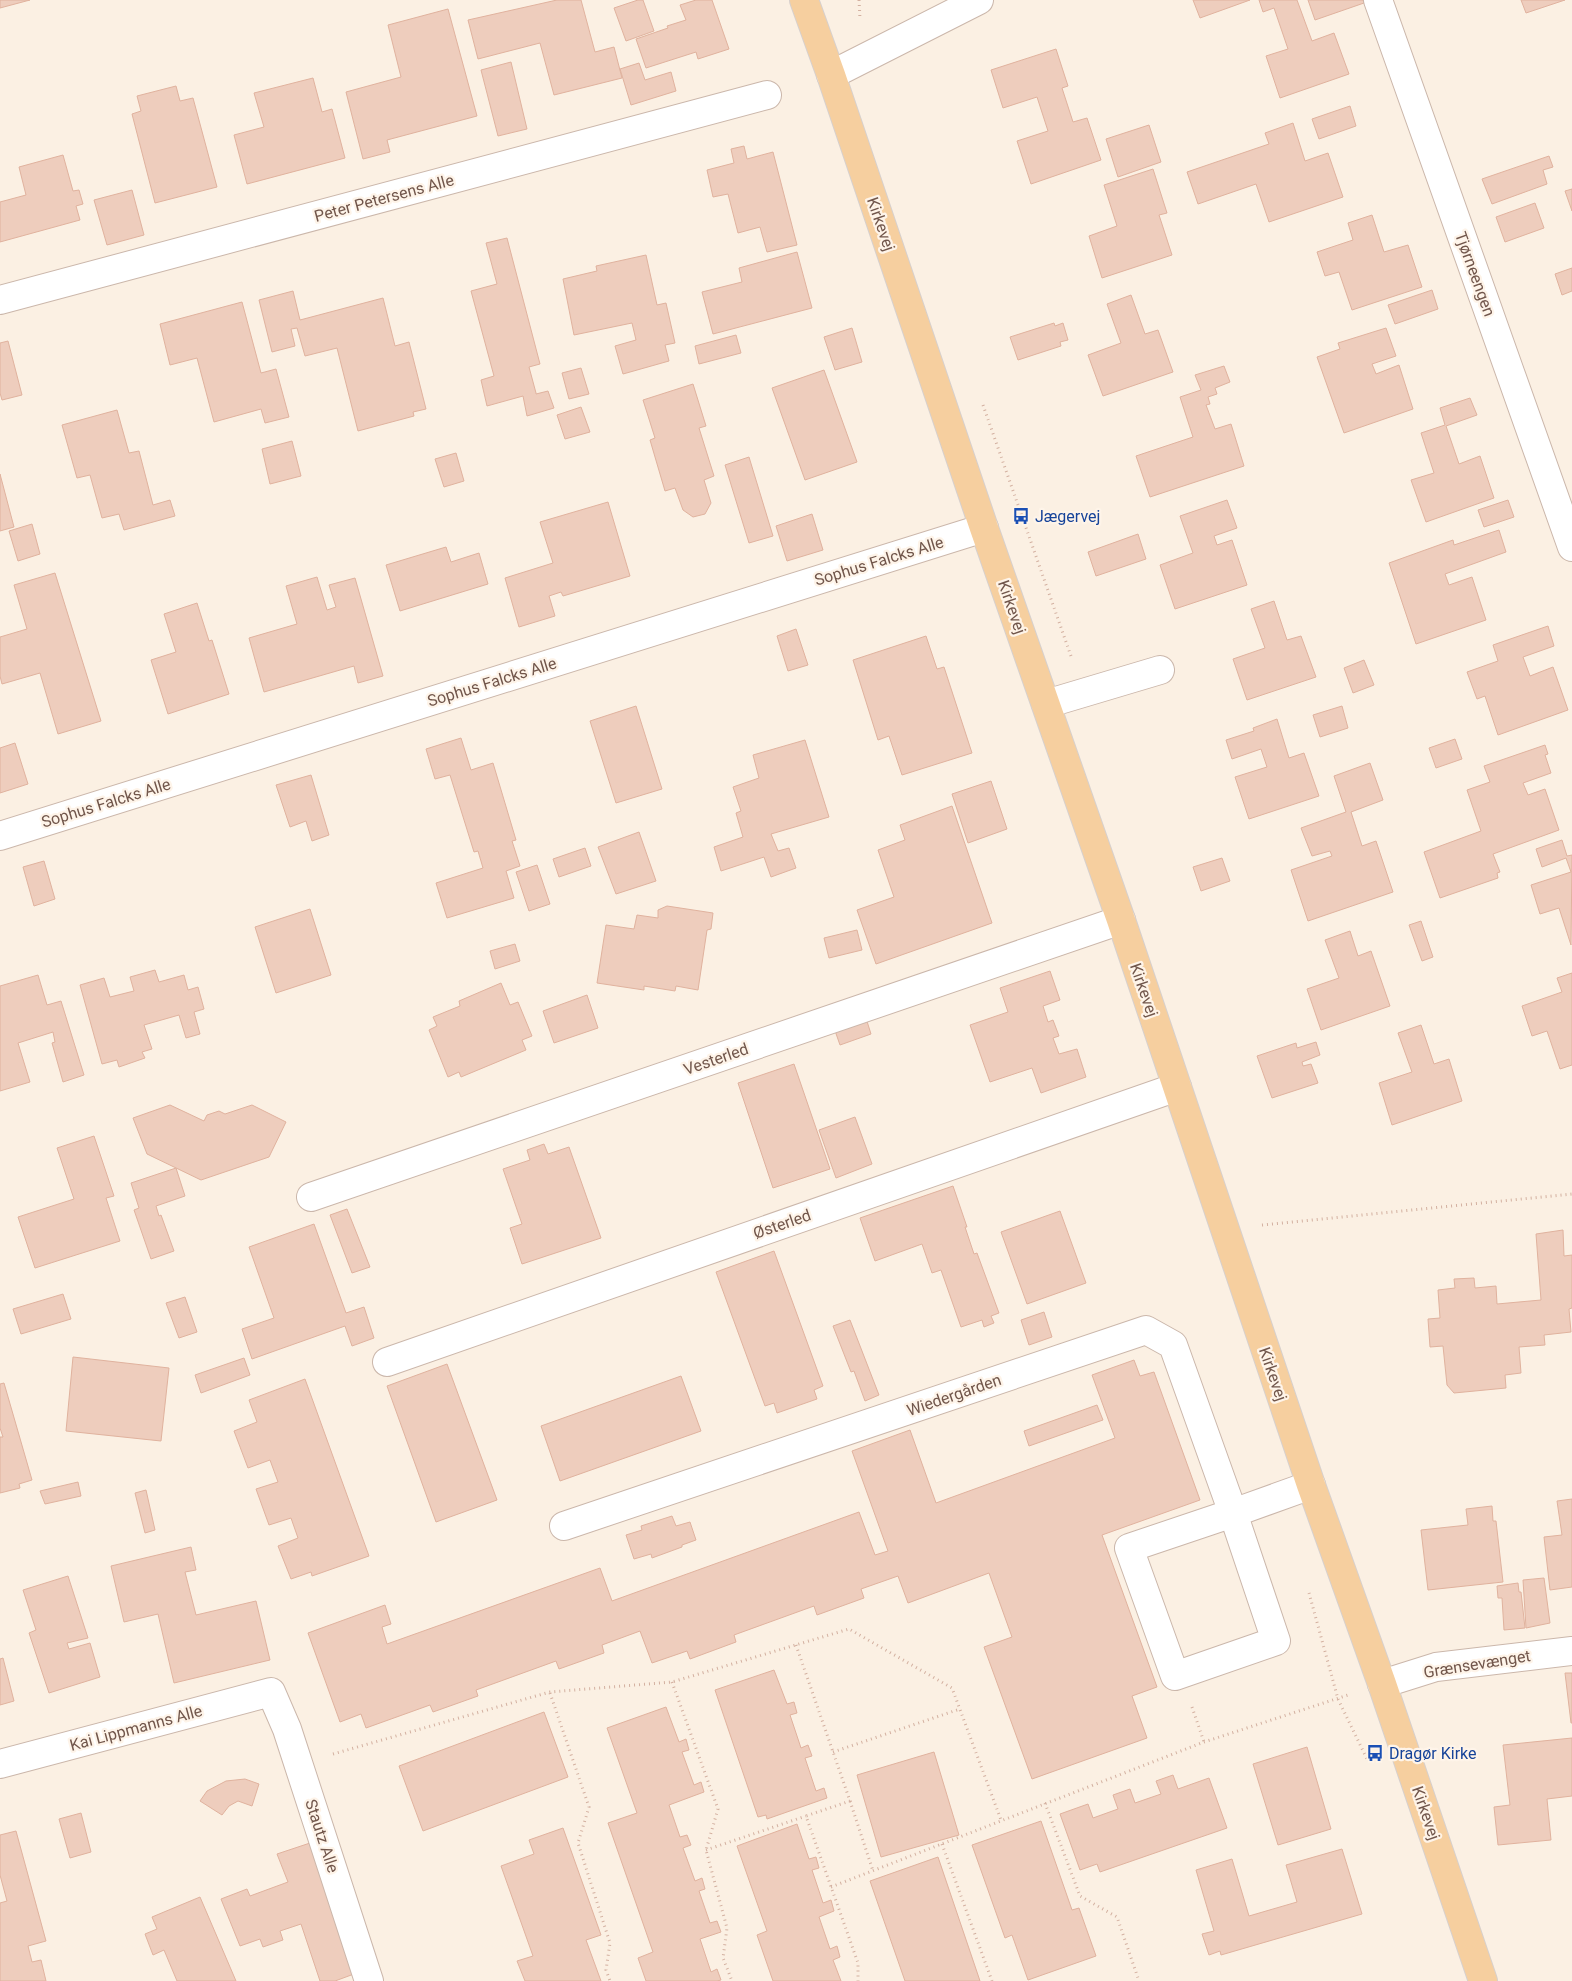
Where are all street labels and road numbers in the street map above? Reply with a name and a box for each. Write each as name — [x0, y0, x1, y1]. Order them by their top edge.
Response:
street label: Peter Petersens Alle — [312, 170, 456, 226]
street label: Kirkevej — [863, 195, 899, 253]
street label: Tjørneengen — [1451, 229, 1499, 319]
street label: Sophus Falcks Alle — [812, 532, 946, 590]
street label: Kirkevej — [994, 578, 1030, 636]
street label: Sophus Falcks Alle — [425, 653, 559, 711]
street label: Sophus Falcks Alle — [39, 774, 173, 832]
street label: Kirkevej — [1126, 961, 1162, 1019]
street label: Vesterled — [681, 1039, 751, 1079]
street label: Østerled — [751, 1205, 813, 1243]
street label: Kirkevej — [1255, 1345, 1291, 1403]
street label: Wiedergården — [904, 1370, 1004, 1420]
street label: Grænsevænget — [1422, 1646, 1532, 1682]
street label: Kai Lippmanns Alle — [68, 1701, 204, 1755]
street label: Kirkevej — [1408, 1784, 1444, 1842]
street label: Stautz Alle — [301, 1797, 343, 1875]

